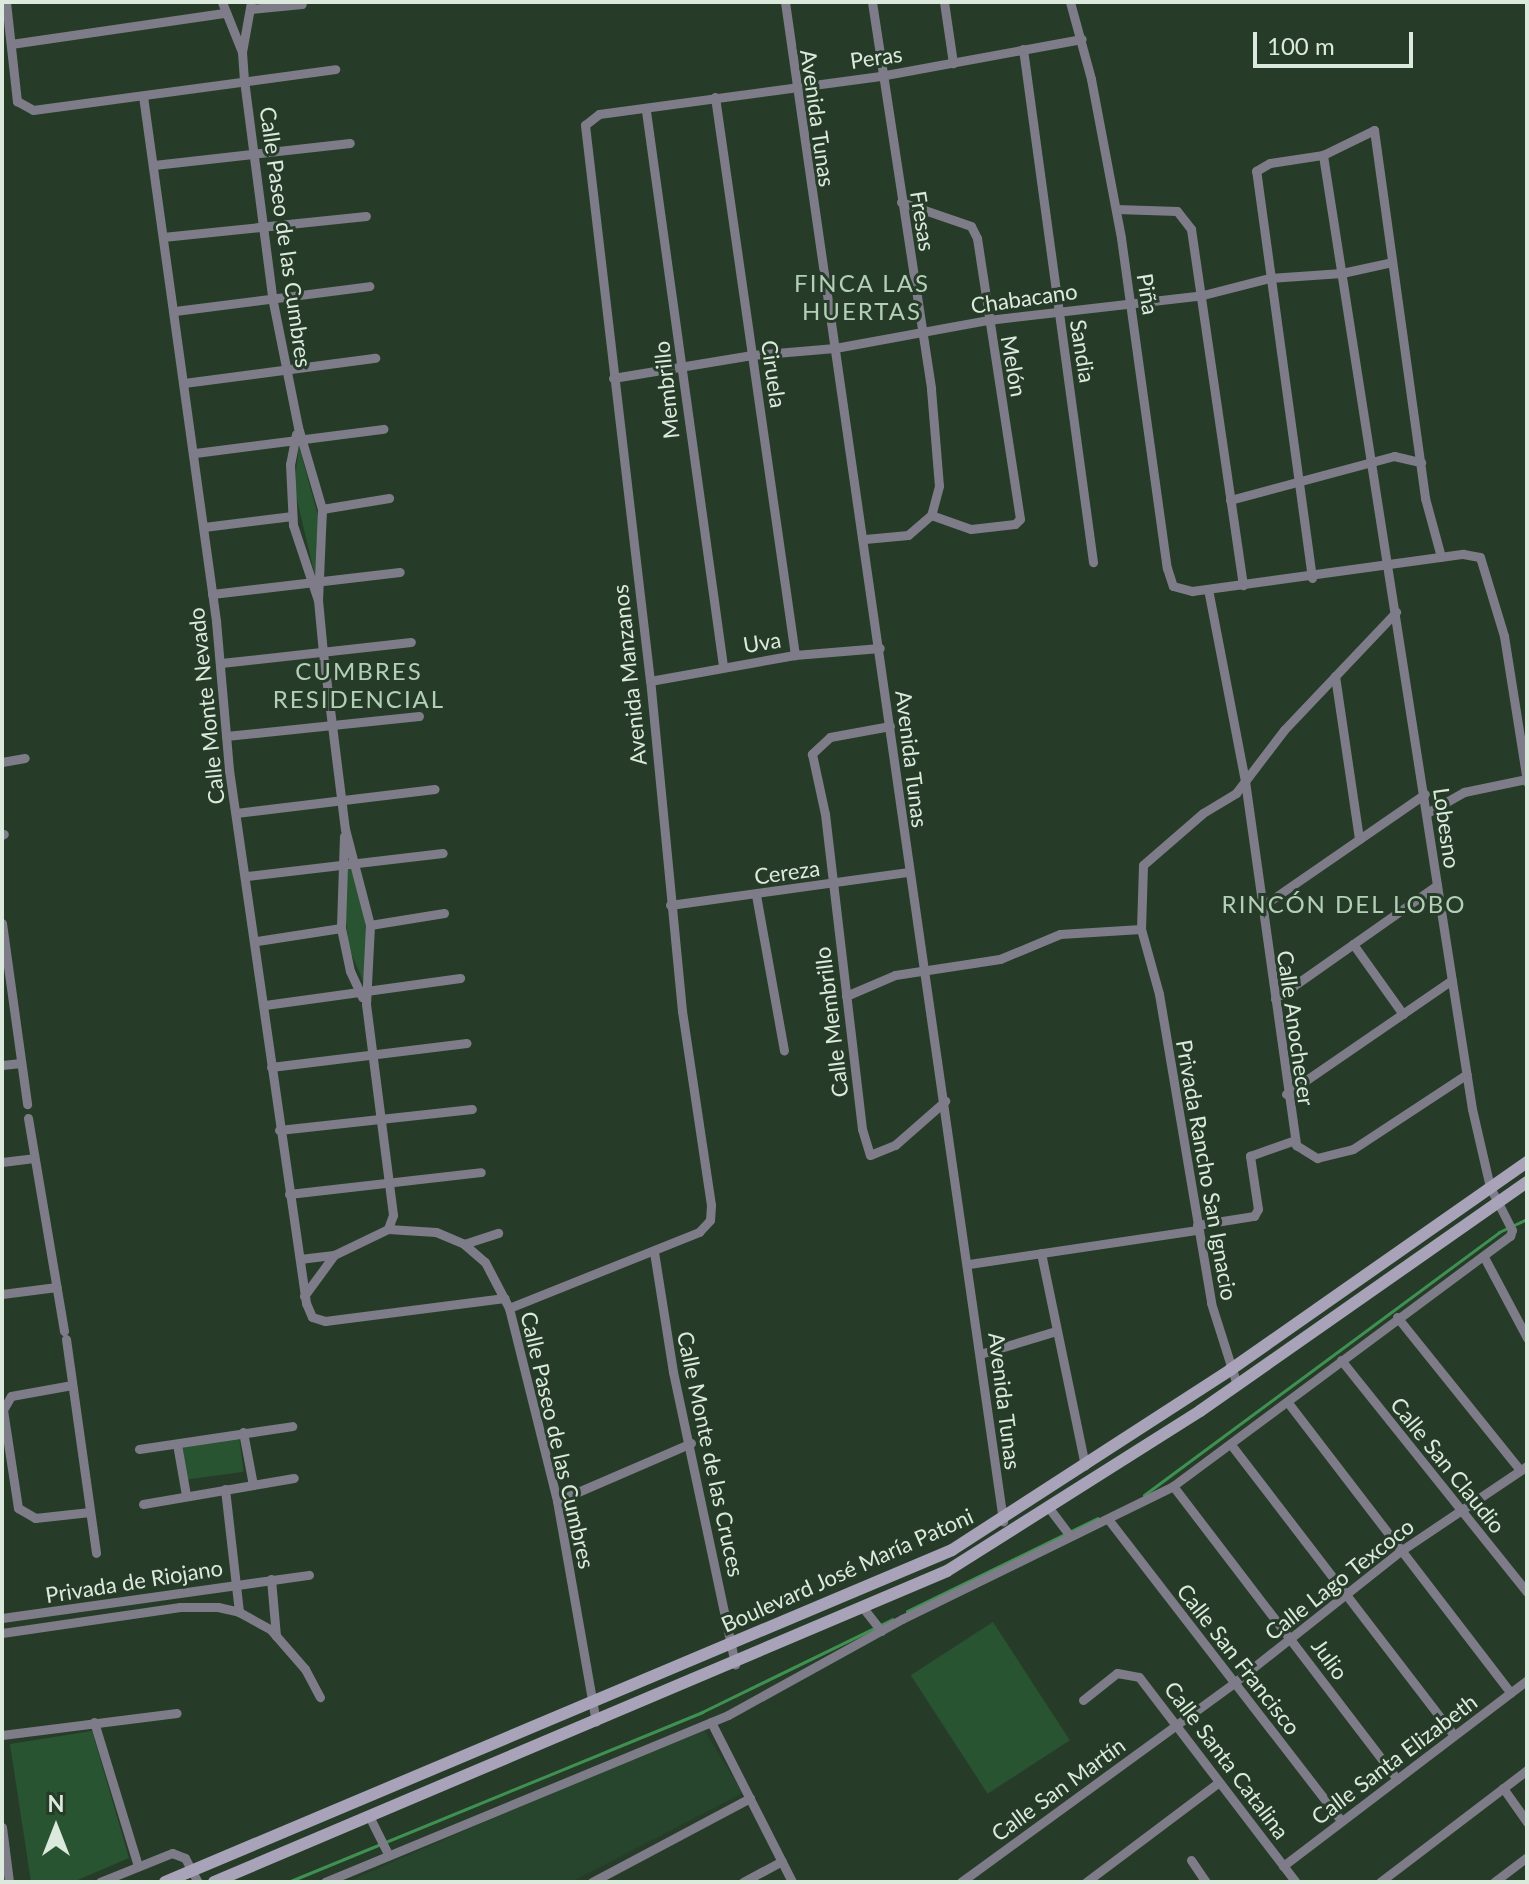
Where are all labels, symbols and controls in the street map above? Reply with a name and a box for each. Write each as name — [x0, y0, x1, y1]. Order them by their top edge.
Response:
scale bar — [1257, 16, 1417, 66]
text: 100 m — [1267, 31, 1335, 60]
street label: Peras — [848, 40, 904, 74]
street label: Avenida Tunas — [795, 47, 841, 189]
street label: Calle Paseo de las Cumbres — [255, 105, 317, 369]
street label: Fresas — [905, 189, 941, 253]
district label: FINCA LAS HUERTAS — [794, 269, 930, 325]
street label: Piña — [1132, 271, 1164, 317]
street label: Chabacano — [969, 277, 1079, 319]
street label: Sandia — [1065, 318, 1101, 384]
street label: Melón — [996, 333, 1032, 399]
street label: Ciruela — [756, 338, 792, 410]
street label: Membrillo — [648, 340, 684, 440]
street label: Avenida Manzanos — [606, 583, 652, 767]
street label: Calle Monte Nevado — [183, 606, 229, 806]
street label: Uva — [741, 626, 783, 658]
district label: CUMBRES RESIDENCIAL — [273, 657, 445, 713]
street label: Avenida Tunas — [890, 689, 934, 829]
street label: Lobesno — [1428, 786, 1466, 870]
street label: Cereza — [752, 854, 822, 890]
district label: RINCÓN DEL LOBO — [1221, 890, 1467, 918]
street label: Calle Membrillo — [809, 945, 853, 1099]
street label: Calle Anochecer — [1272, 948, 1320, 1108]
street label: Privada Rancho San Ignacio — [1171, 1038, 1243, 1302]
street label: Calle Paseo de las Cumbres — [516, 1309, 600, 1571]
street label: Calle Monte de las Cruces — [672, 1329, 750, 1579]
street label: Avenida Tunas — [983, 1331, 1027, 1471]
street label: Calle San Claudio — [1385, 1392, 1511, 1538]
street label: Boulevard José María Patoni — [717, 1502, 977, 1638]
street label: Calle Lago Texcoco — [1259, 1512, 1419, 1646]
street label: Privada de Riojano — [43, 1554, 225, 1608]
street label: Calle San Francisco — [1172, 1578, 1306, 1740]
street label: Julio — [1306, 1633, 1354, 1685]
street label: Calle Santa Catalina — [1159, 1676, 1295, 1844]
street label: Calle Santa Elizabeth — [1306, 1688, 1482, 1830]
street label: Calle San Martín — [986, 1732, 1130, 1846]
north arrow — [16, 1788, 96, 1868]
text: N — [48, 1790, 64, 1817]

